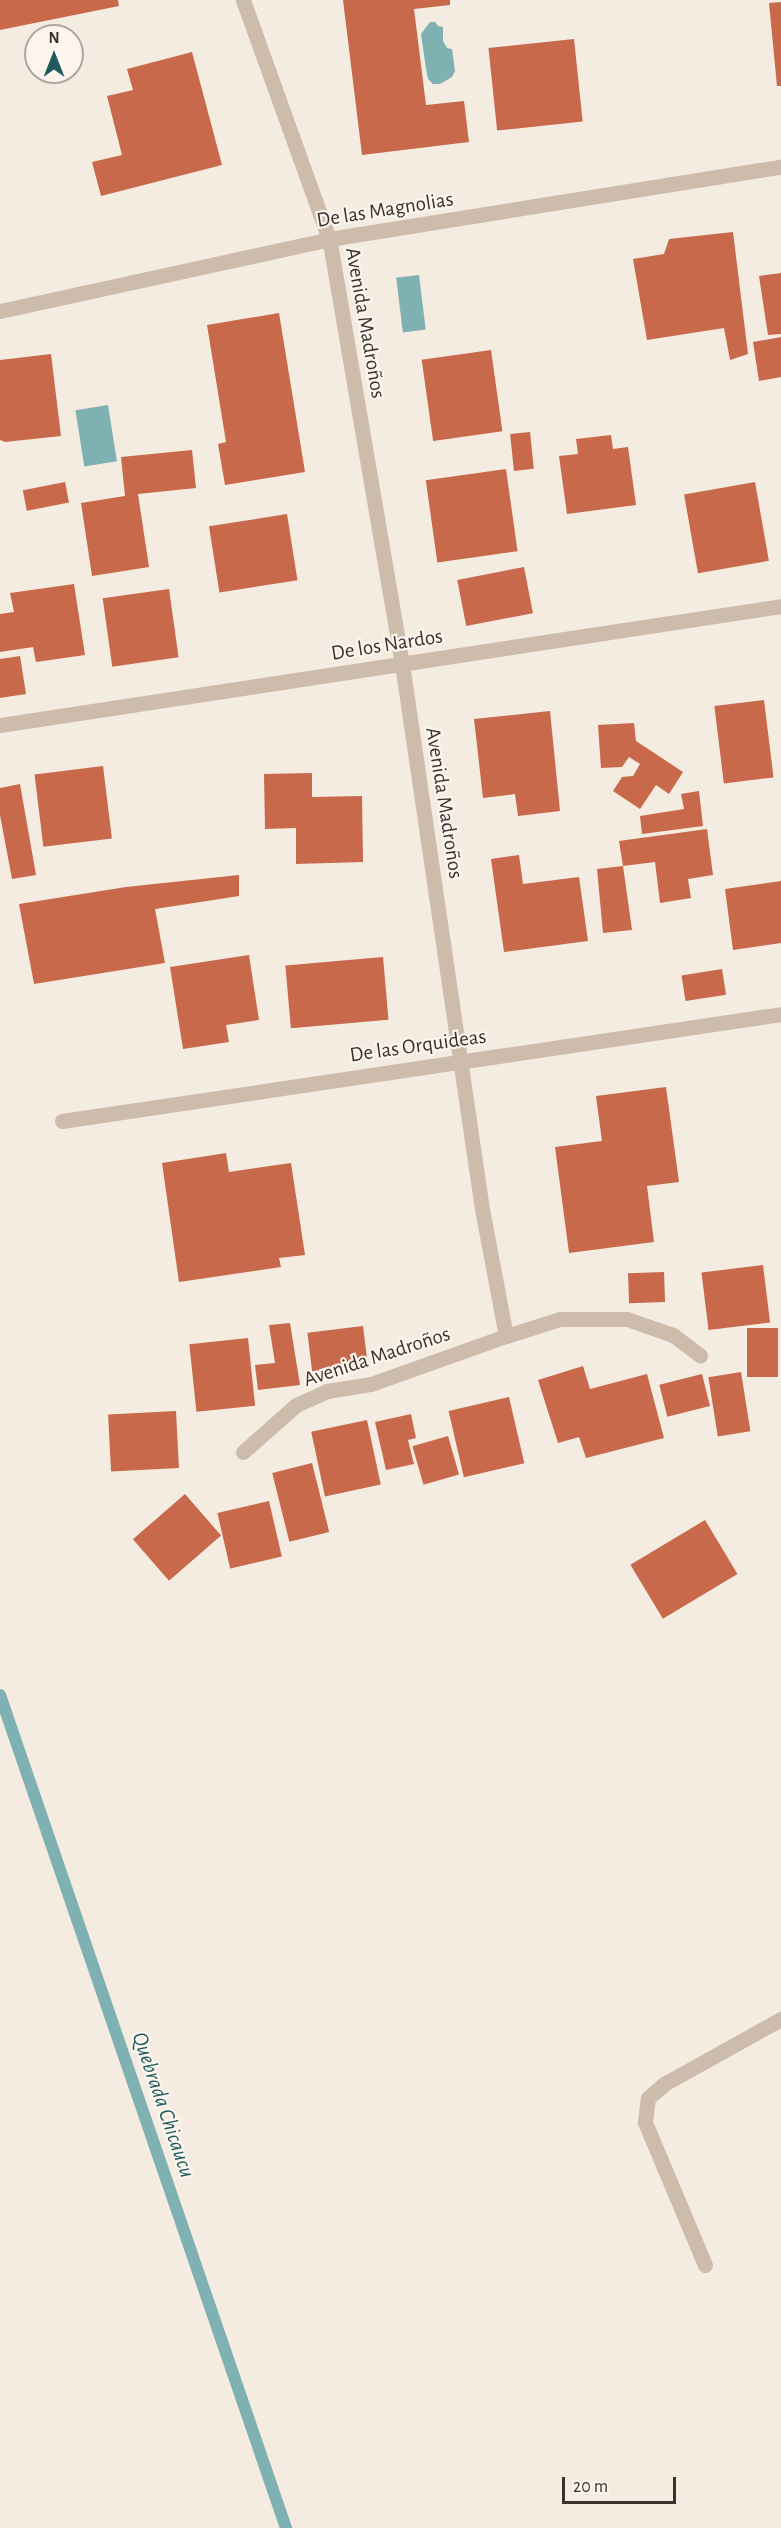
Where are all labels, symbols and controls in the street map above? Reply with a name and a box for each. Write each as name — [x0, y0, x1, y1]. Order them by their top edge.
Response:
north arrow — [24, 24, 84, 84]
text: N — [48, 30, 60, 46]
street label: De las Magnolias — [315, 187, 455, 233]
street label: Avenida Madroños — [339, 246, 391, 400]
street label: De los Nardos — [329, 624, 445, 666]
street label: Avenida Madroños — [420, 726, 468, 880]
street label: De las Orquideas — [348, 1024, 488, 1068]
street label: Avenida Madroños — [301, 1321, 453, 1393]
water label: Quebrada Chicaucu — [126, 2029, 200, 2181]
scale bar — [565, 2465, 679, 2503]
text: 20 m — [573, 2478, 608, 2496]

